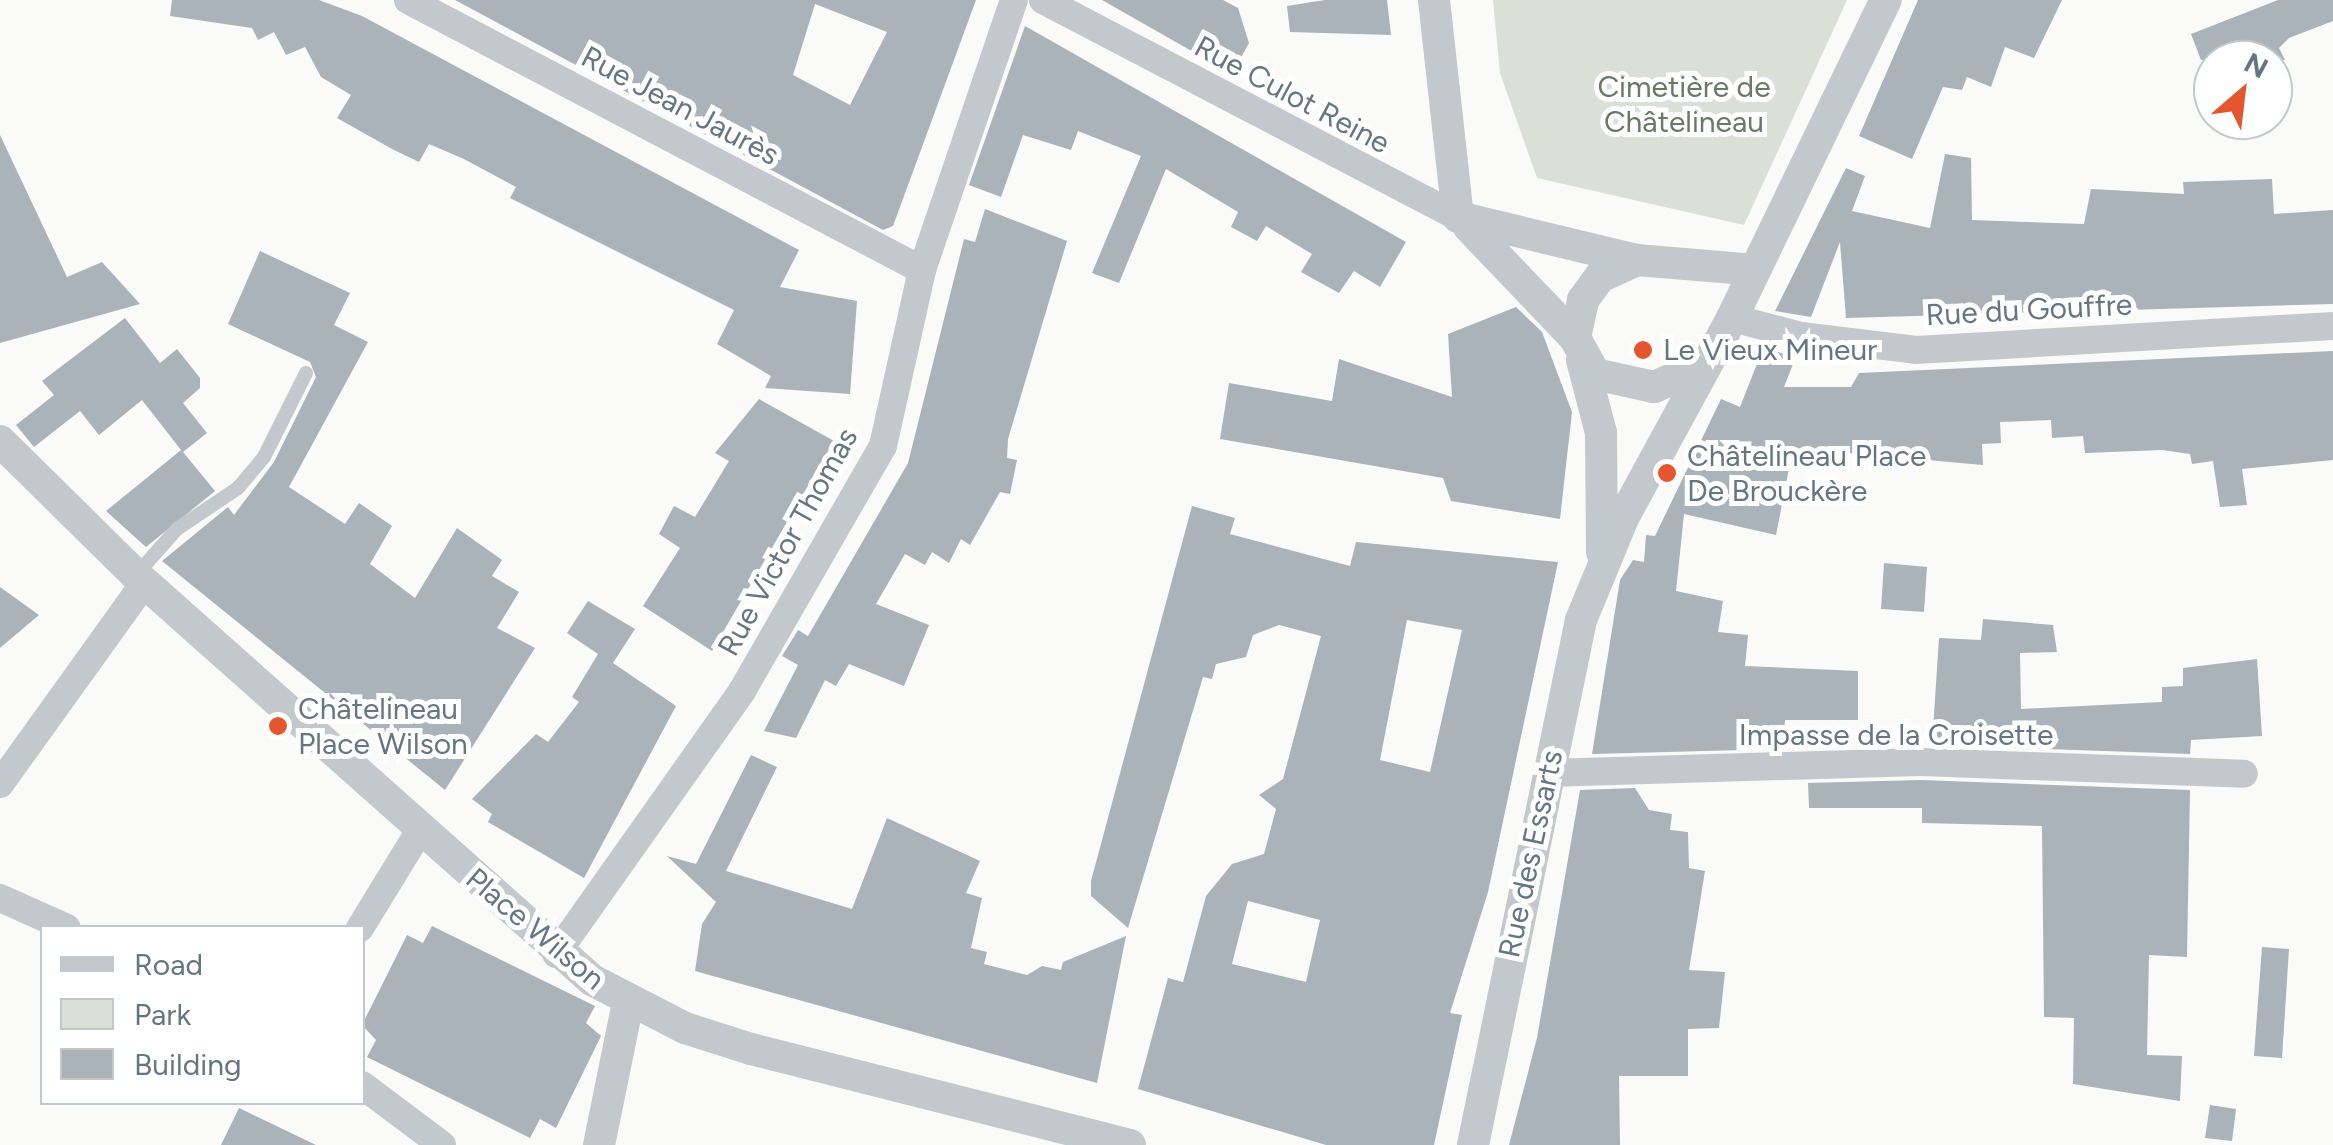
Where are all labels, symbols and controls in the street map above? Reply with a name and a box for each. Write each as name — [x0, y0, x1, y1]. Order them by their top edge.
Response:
street label: Rue Culot Reine — [1188, 28, 1396, 162]
street label: Rue Jean Jaurès — [575, 39, 785, 173]
north arrow — [2193, 40, 2293, 140]
text: N — [2239, 45, 2274, 85]
park label: Cimetière de Châtelineau — [1597, 69, 1771, 140]
street label: Rue du Gouffre — [1925, 287, 2133, 333]
place label: Le Vieux Mineur — [1663, 332, 1877, 368]
marker: Le Vieux Mineur — [1632, 339, 1654, 361]
street label: Rue Victor Thomas — [710, 422, 866, 662]
place label: Châtelineau Place De Brouckère — [1687, 438, 1926, 508]
marker: Châtelineau Place De Brouckère — [1656, 462, 1678, 484]
place label: Châtelineau Place Wilson — [298, 691, 468, 762]
marker: Châtelineau Place Wilson — [267, 715, 289, 737]
street label: Impasse de la Croisette — [1739, 717, 2053, 753]
street label: Rue des Essarts — [1491, 747, 1571, 961]
street label: Place Wilson — [458, 861, 612, 997]
legend — [40, 925, 365, 1105]
text: Road — [134, 946, 203, 983]
text: Park — [134, 996, 191, 1033]
text: Building — [134, 1046, 242, 1083]

